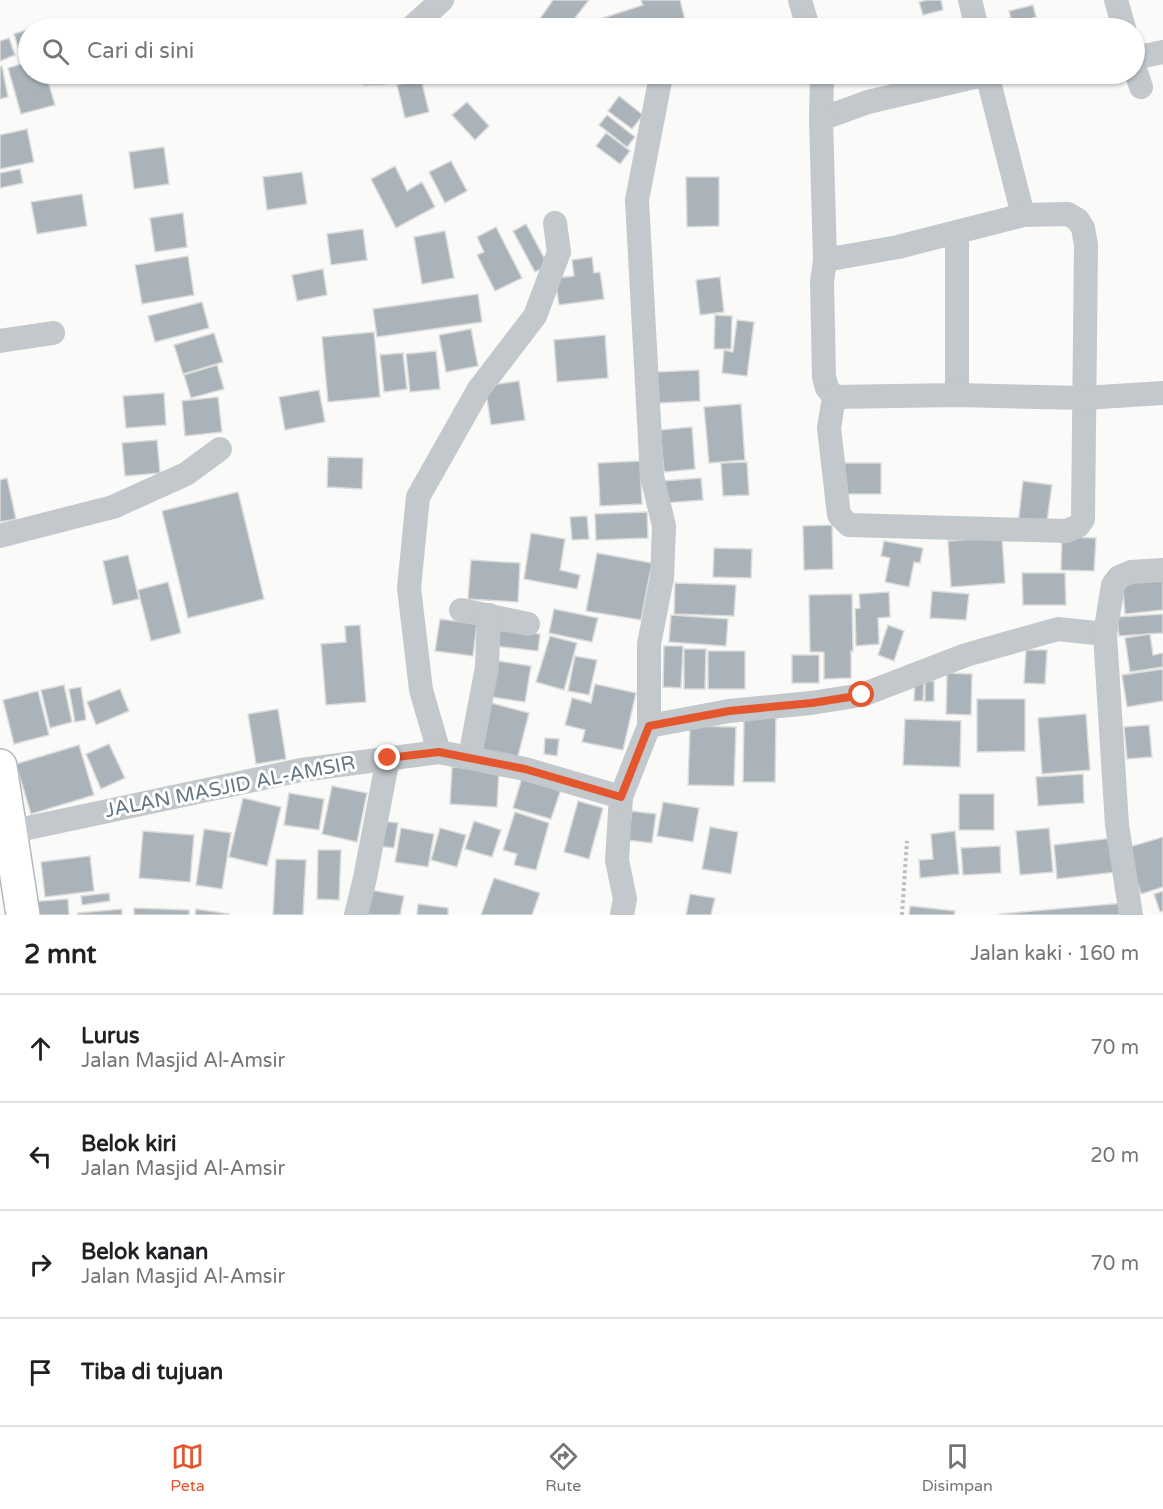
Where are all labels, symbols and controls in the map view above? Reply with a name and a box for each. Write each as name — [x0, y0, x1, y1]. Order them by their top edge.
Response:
search box — [18, 18, 1145, 84]
icon: search — [39, 35, 72, 68]
text: Cari di sini — [87, 38, 194, 64]
route start — [848, 681, 874, 707]
route end — [374, 744, 400, 770]
street label: JALAN MASJID AL-AMSIR — [103, 751, 357, 823]
text: 2 mnt — [24, 939, 96, 970]
text: Jalan kaki · 160 m — [970, 942, 1139, 966]
text: Lurus — [81, 1023, 139, 1049]
icon: ahead — [24, 1032, 57, 1065]
text: 70 m — [1090, 1036, 1139, 1060]
text: Jalan Masjid Al-Amsir — [81, 1049, 285, 1073]
text: Belok kiri — [81, 1131, 177, 1157]
icon: left — [24, 1140, 57, 1173]
text: 20 m — [1090, 1144, 1139, 1168]
text: Jalan Masjid Al-Amsir — [81, 1157, 285, 1181]
text: Belok kanan — [81, 1239, 208, 1265]
icon: right — [24, 1248, 57, 1281]
text: 70 m — [1090, 1252, 1139, 1276]
text: Jalan Masjid Al-Amsir — [81, 1265, 285, 1289]
icon: arrive — [24, 1356, 57, 1389]
text: Tiba di tujuan — [81, 1359, 223, 1385]
tab: Peta — [170, 1440, 205, 1496]
tab: Rute — [545, 1440, 581, 1496]
tab: Disimpan — [922, 1440, 993, 1496]

